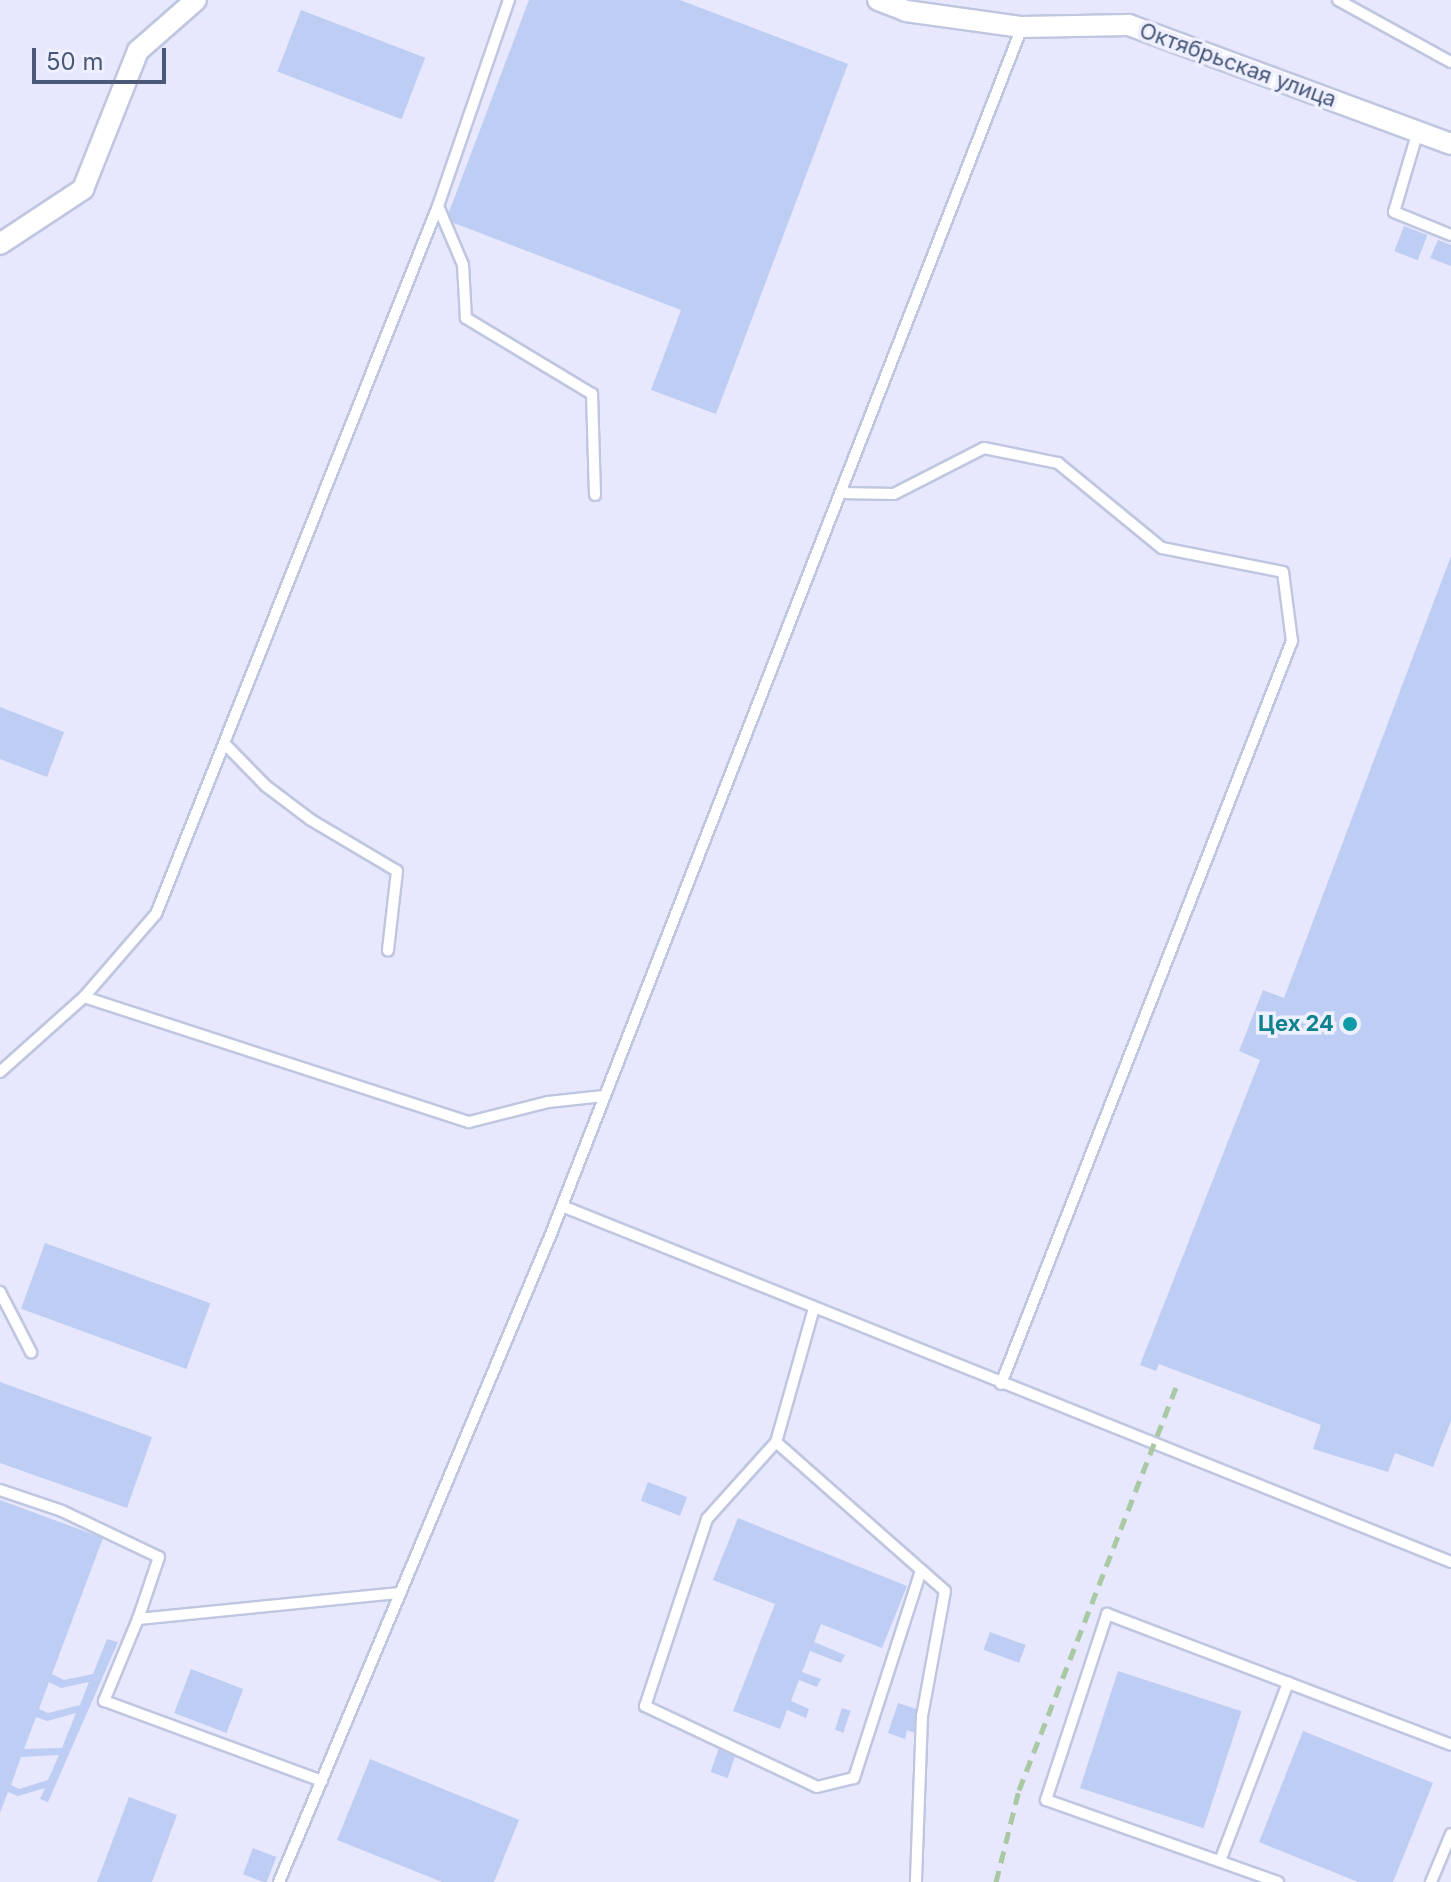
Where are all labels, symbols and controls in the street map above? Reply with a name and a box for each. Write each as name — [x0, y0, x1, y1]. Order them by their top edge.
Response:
street label: Октябрьская улица — [1136, 17, 1340, 113]
scale bar — [36, 32, 170, 82]
text: 50 m — [46, 47, 104, 76]
place label: Цех 24 — [1258, 1011, 1334, 1037]
marker: Цех 24 — [1341, 1015, 1359, 1033]

